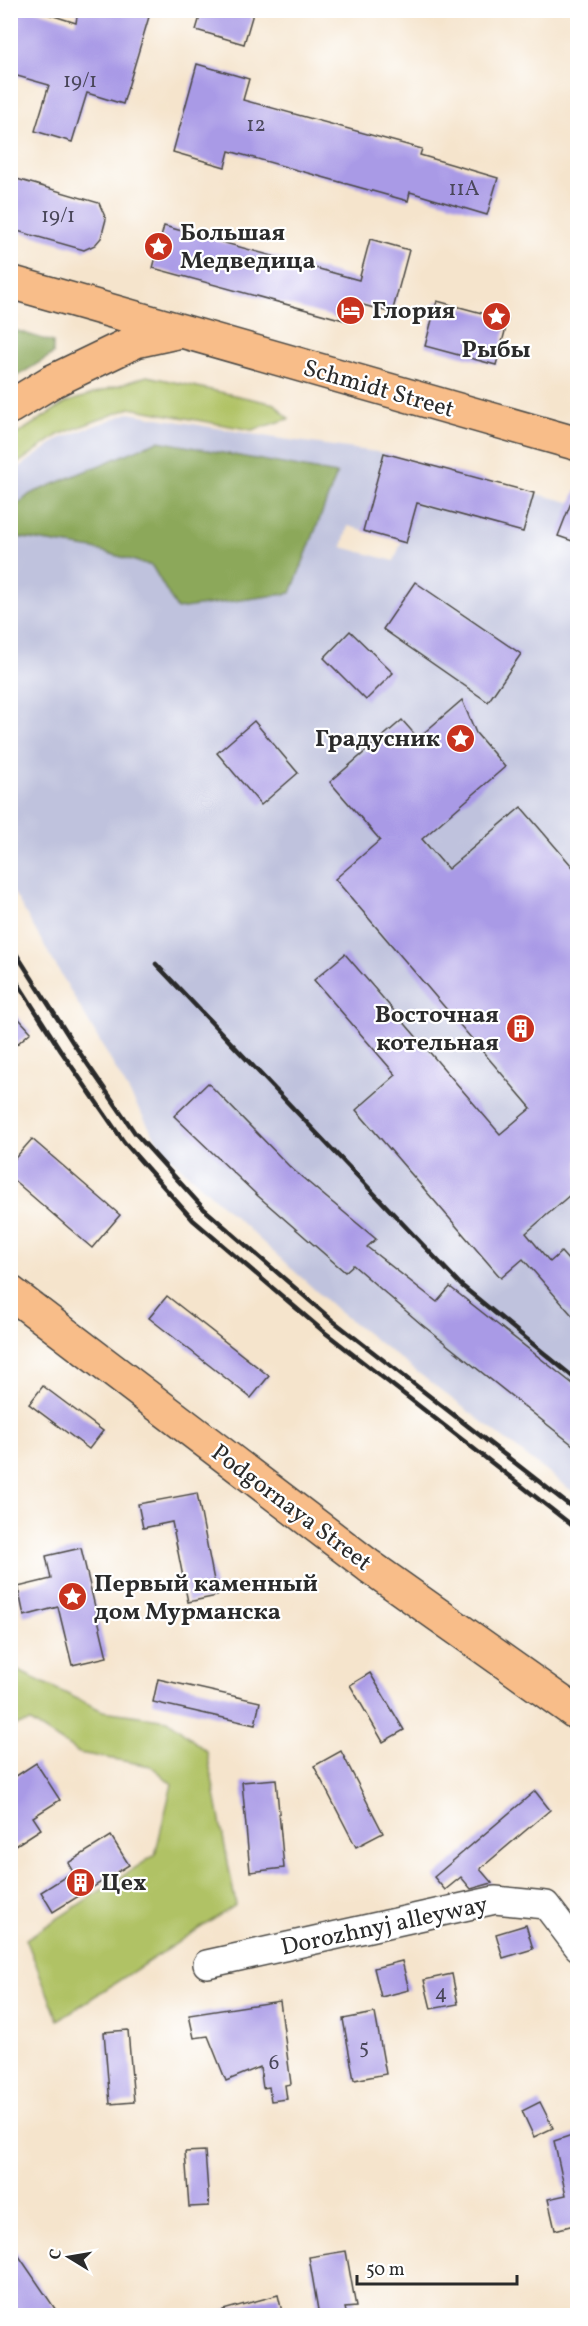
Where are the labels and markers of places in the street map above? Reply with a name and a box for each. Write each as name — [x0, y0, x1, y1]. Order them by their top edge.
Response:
place label: Большая Медведица — [180, 217, 316, 279]
place icon: Большая Медведица — [143, 230, 175, 262]
hotel icon: Глория — [335, 294, 367, 326]
place label: Глория — [372, 295, 456, 329]
place icon: Рыбы — [480, 300, 512, 332]
place label: Рыбы — [462, 334, 530, 368]
place icon: Градусник — [445, 722, 477, 754]
place label: Градусник — [315, 723, 440, 757]
place label: Восточная котельная — [375, 999, 499, 1061]
building icon: Восточная котельная — [504, 1012, 536, 1044]
place label: Первый каменный дом Мурманска — [94, 1568, 318, 1630]
place icon: Первый каменный дом Мурманска — [57, 1581, 89, 1613]
building icon: Цех — [64, 1866, 96, 1898]
place label: Цех — [101, 1867, 147, 1901]

